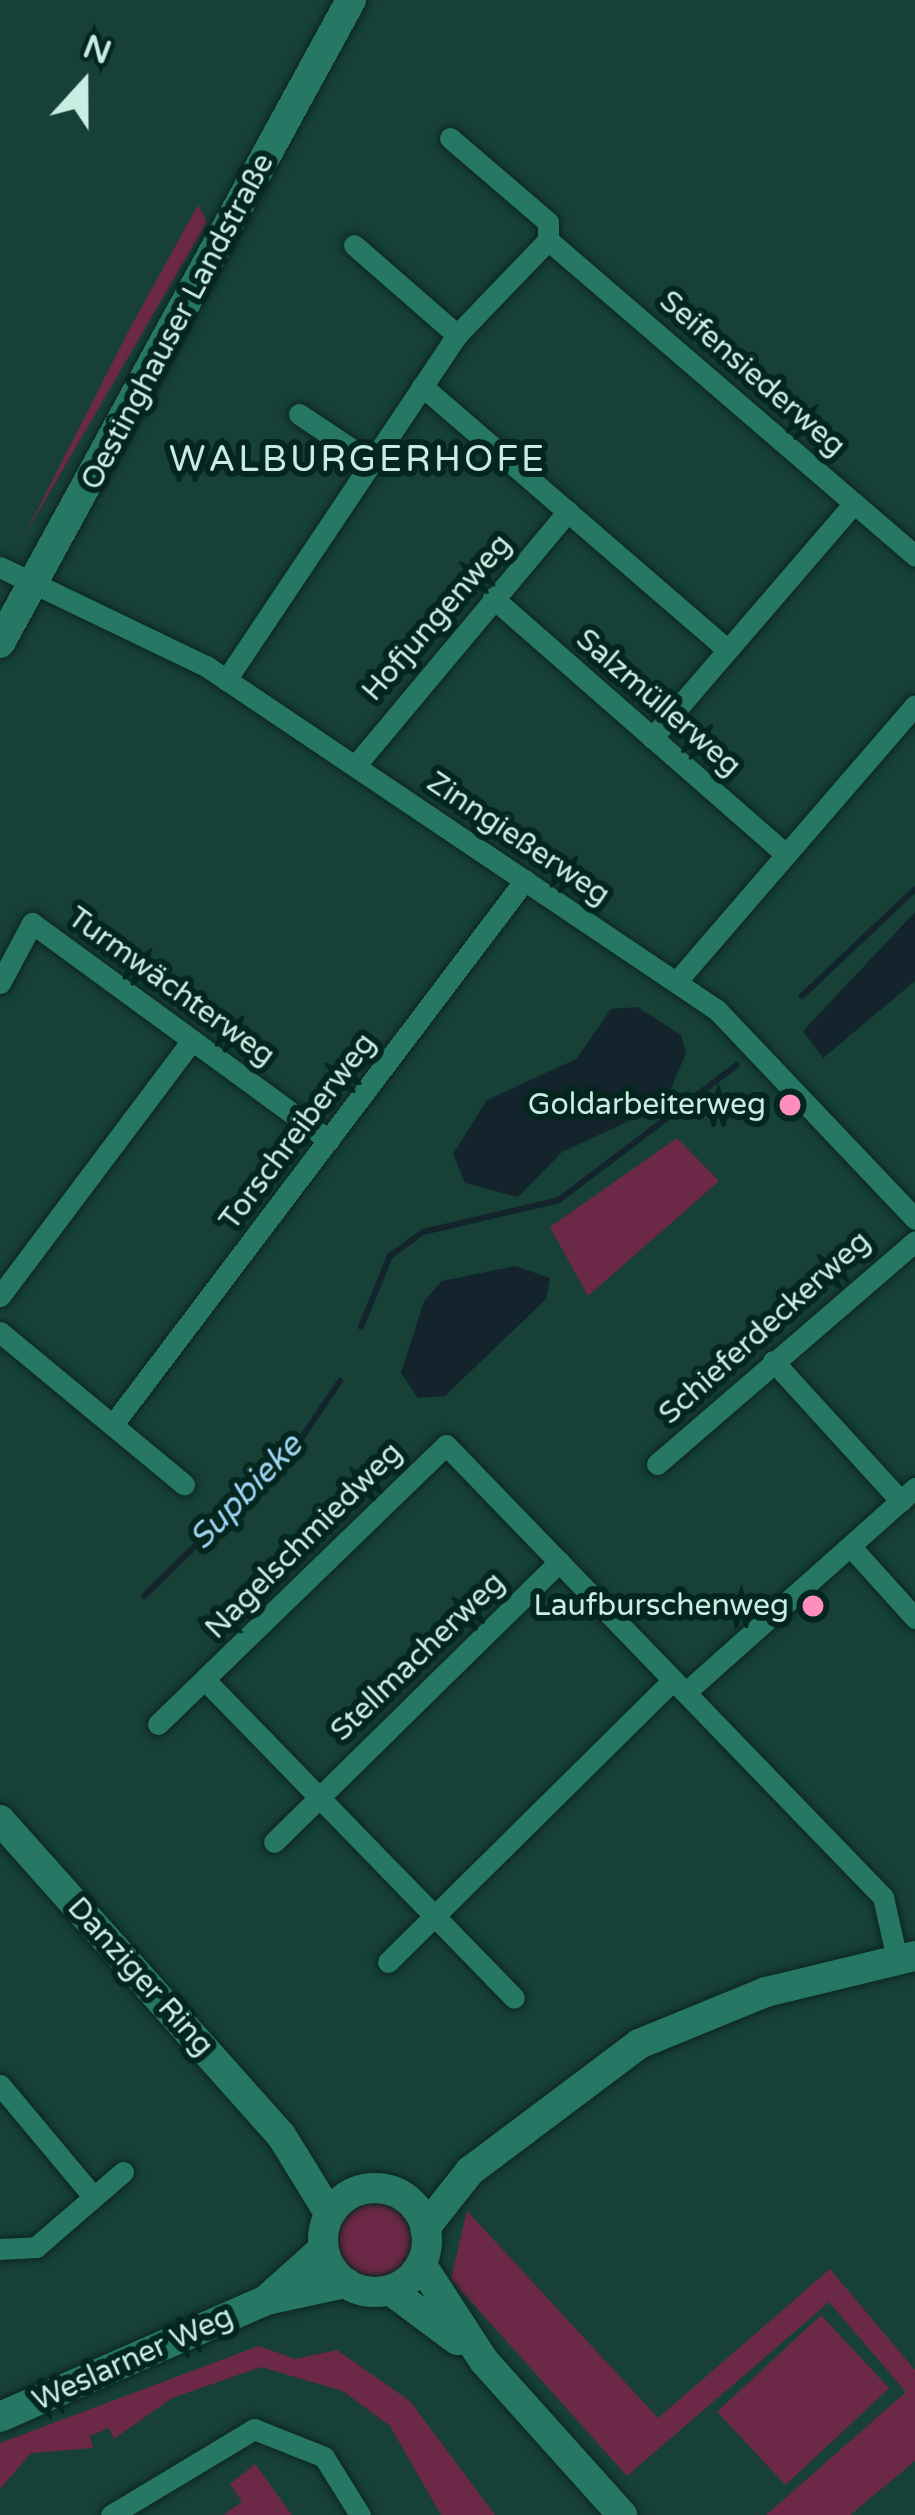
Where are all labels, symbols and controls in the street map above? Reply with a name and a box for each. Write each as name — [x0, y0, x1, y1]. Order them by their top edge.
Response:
north arrow — [24, 24, 144, 144]
text: N — [78, 27, 116, 73]
street label: Oestinghauser Landstraße — [74, 148, 282, 496]
street label: Seifensiederweg — [652, 283, 852, 465]
district label: WALBURGERHOFE — [169, 438, 547, 482]
street label: Hofjungenweg — [355, 527, 519, 709]
street label: Salzmüllerweg — [568, 622, 748, 784]
street label: Zinngießerweg — [420, 765, 616, 913]
street label: Turmwächterweg — [60, 900, 282, 1074]
street label: Torschreiberweg — [212, 1026, 384, 1238]
place label: Goldarbeiterweg — [528, 1087, 766, 1123]
marker: Goldarbeiterweg — [777, 1092, 803, 1118]
street label: Schieferdeckerweg — [652, 1224, 878, 1432]
water label: Supbieke — [181, 1426, 311, 1558]
street label: Nagelschmiedweg — [198, 1435, 410, 1647]
street label: Stellmacherweg — [324, 1565, 512, 1749]
place label: Laufburschenweg — [533, 1588, 789, 1624]
marker: Laufburschenweg — [800, 1593, 826, 1619]
street label: Danziger Ring — [59, 1890, 221, 2064]
street label: Weslarner Weg — [27, 2299, 239, 2419]

